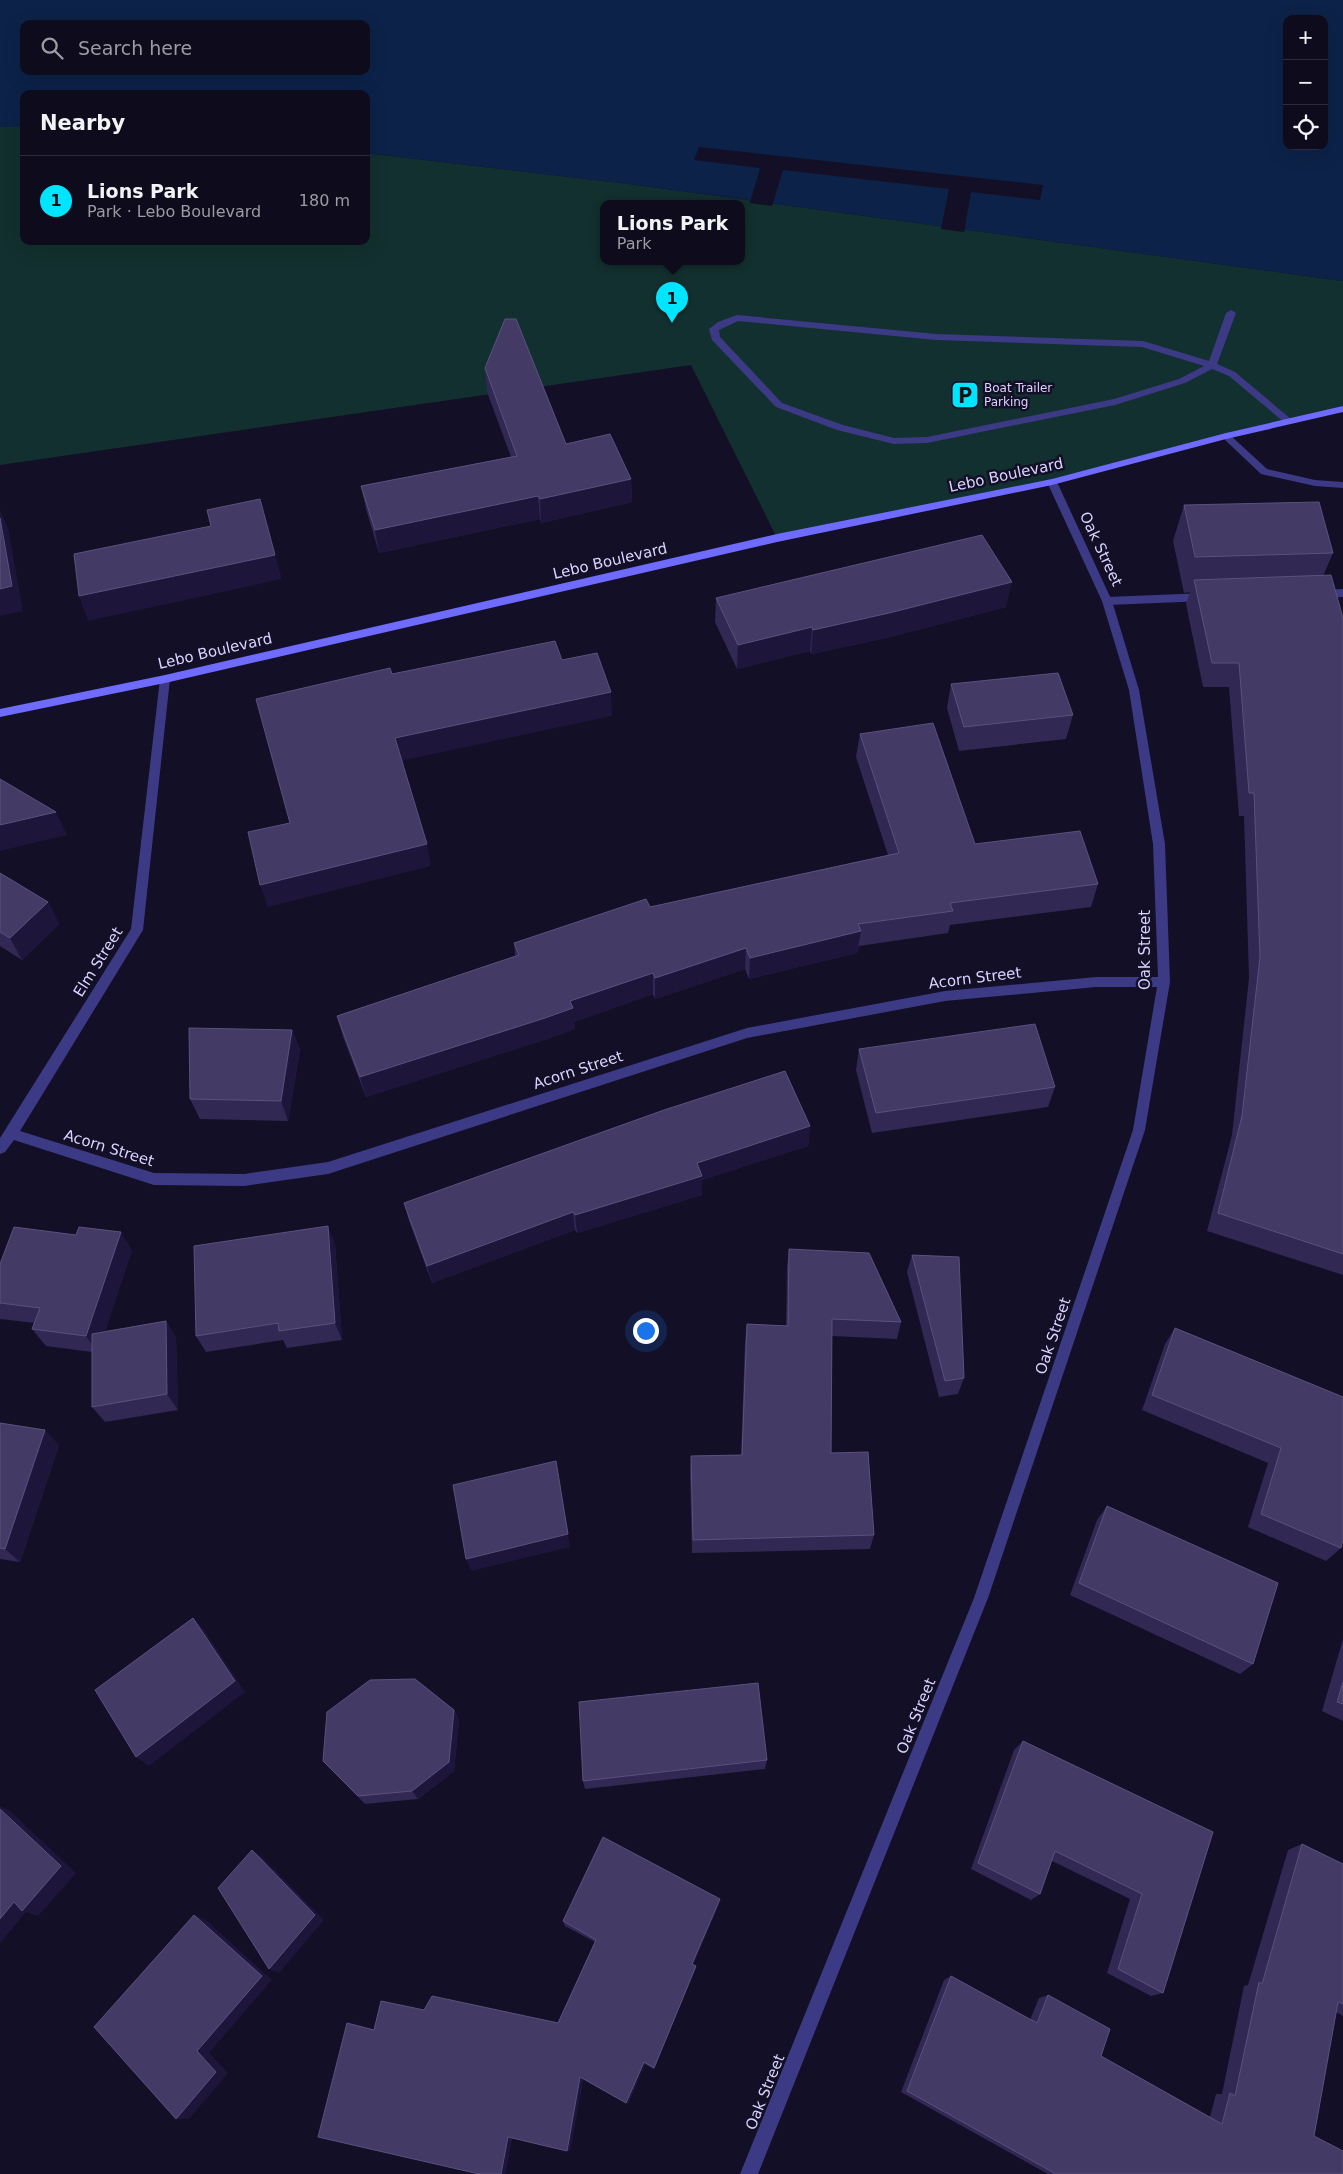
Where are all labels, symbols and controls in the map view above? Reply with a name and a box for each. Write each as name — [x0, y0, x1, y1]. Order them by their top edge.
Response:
map controls — [1283, 15, 1328, 150]
button: + — [1283, 15, 1328, 60]
search box — [20, 20, 370, 75]
icon: search — [38, 34, 66, 62]
text: Search here — [78, 37, 192, 59]
button: − — [1283, 60, 1328, 105]
button: locate — [1283, 105, 1328, 150]
text: Nearby — [40, 111, 125, 135]
text: Lions Park — [87, 180, 198, 202]
text: 1 — [50, 191, 62, 210]
text: 180 m — [299, 191, 350, 210]
popup — [600, 200, 745, 265]
text: Park · Lebo Boulevard — [87, 202, 261, 221]
text: Lions Park — [617, 212, 728, 234]
text: Park — [617, 234, 651, 253]
pin: 1 — [656, 282, 688, 323]
parking icon: Boat Trailer Parking — [950, 380, 980, 410]
place label: Boat Trailer Parking — [984, 381, 1052, 409]
street label: Lebo Boulevard — [947, 454, 1065, 496]
street label: Oak Street — [1076, 509, 1126, 589]
street label: Lebo Boulevard — [551, 539, 669, 583]
street label: Lebo Boulevard — [156, 629, 274, 673]
street label: Oak Street — [1136, 910, 1154, 990]
street label: Elm Street — [70, 924, 127, 1000]
street label: Acorn Street — [928, 963, 1022, 993]
street label: Acorn Street — [531, 1047, 625, 1093]
street label: Acorn Street — [62, 1126, 156, 1170]
street label: Oak Street — [1031, 1295, 1075, 1377]
your location — [633, 1318, 659, 1344]
street label: Oak Street — [893, 1675, 939, 1756]
street label: Oak Street — [742, 2051, 788, 2132]

